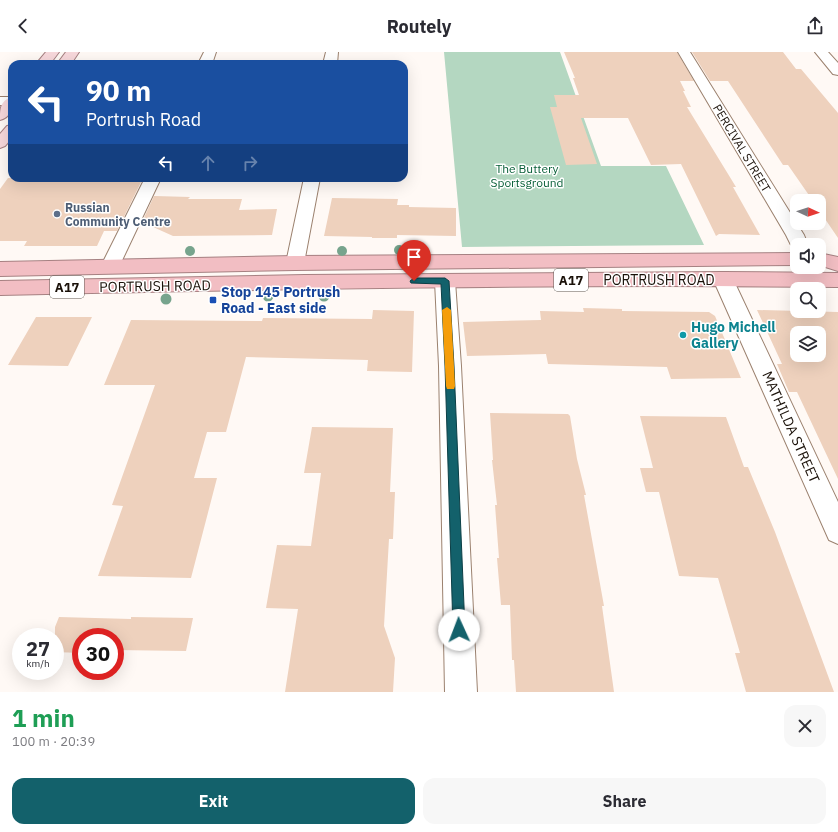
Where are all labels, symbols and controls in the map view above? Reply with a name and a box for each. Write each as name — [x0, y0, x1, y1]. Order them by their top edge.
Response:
icon: back — [12, 15, 34, 37]
text: Routely — [387, 15, 451, 38]
icon: share — [804, 15, 826, 37]
text: 90 m — [86, 72, 151, 109]
icon: left — [20, 76, 72, 128]
street label: PERCIVAL STREET — [710, 101, 774, 195]
text: Portrush Road — [86, 108, 201, 131]
icon: left — [155, 152, 177, 174]
icon: ahead — [197, 152, 219, 174]
icon: right — [239, 152, 261, 174]
park label: The Buttery Sportsground — [490, 161, 564, 190]
north arrow — [790, 194, 826, 230]
map controls — [790, 194, 826, 362]
place label: Russian Community Centre — [65, 200, 171, 229]
marker: Russian Community Centre — [52, 209, 62, 219]
button: sound — [790, 238, 826, 274]
pin — [397, 240, 431, 281]
icon: arrive — [403, 246, 425, 268]
road number: A17 — [554, 269, 588, 291]
street label: PORTRUSH ROAD — [603, 271, 715, 289]
road number: A17 — [50, 276, 84, 298]
street label: PORTRUSH ROAD — [99, 276, 211, 296]
button: search — [790, 282, 826, 318]
place label: Stop 145 Portrush Road - East side — [221, 283, 340, 317]
marker: Stop 145 Portrush Road - East side — [208, 295, 218, 305]
place label: Hugo Michell Gallery — [691, 318, 776, 352]
button: layers — [790, 326, 826, 362]
marker: Hugo Michell Gallery — [678, 330, 688, 340]
street label: MATHILDA STREET — [758, 368, 824, 486]
position arrow — [438, 609, 480, 651]
speed limit sign: 30 — [72, 628, 124, 680]
text: 27 — [26, 635, 50, 662]
text: km/h — [26, 657, 50, 670]
text: 1 min — [12, 702, 75, 734]
button: close — [784, 705, 826, 747]
text: 100 m · 20:39 — [12, 733, 95, 750]
button: Exit — [12, 778, 415, 824]
button: Share — [423, 778, 826, 824]

